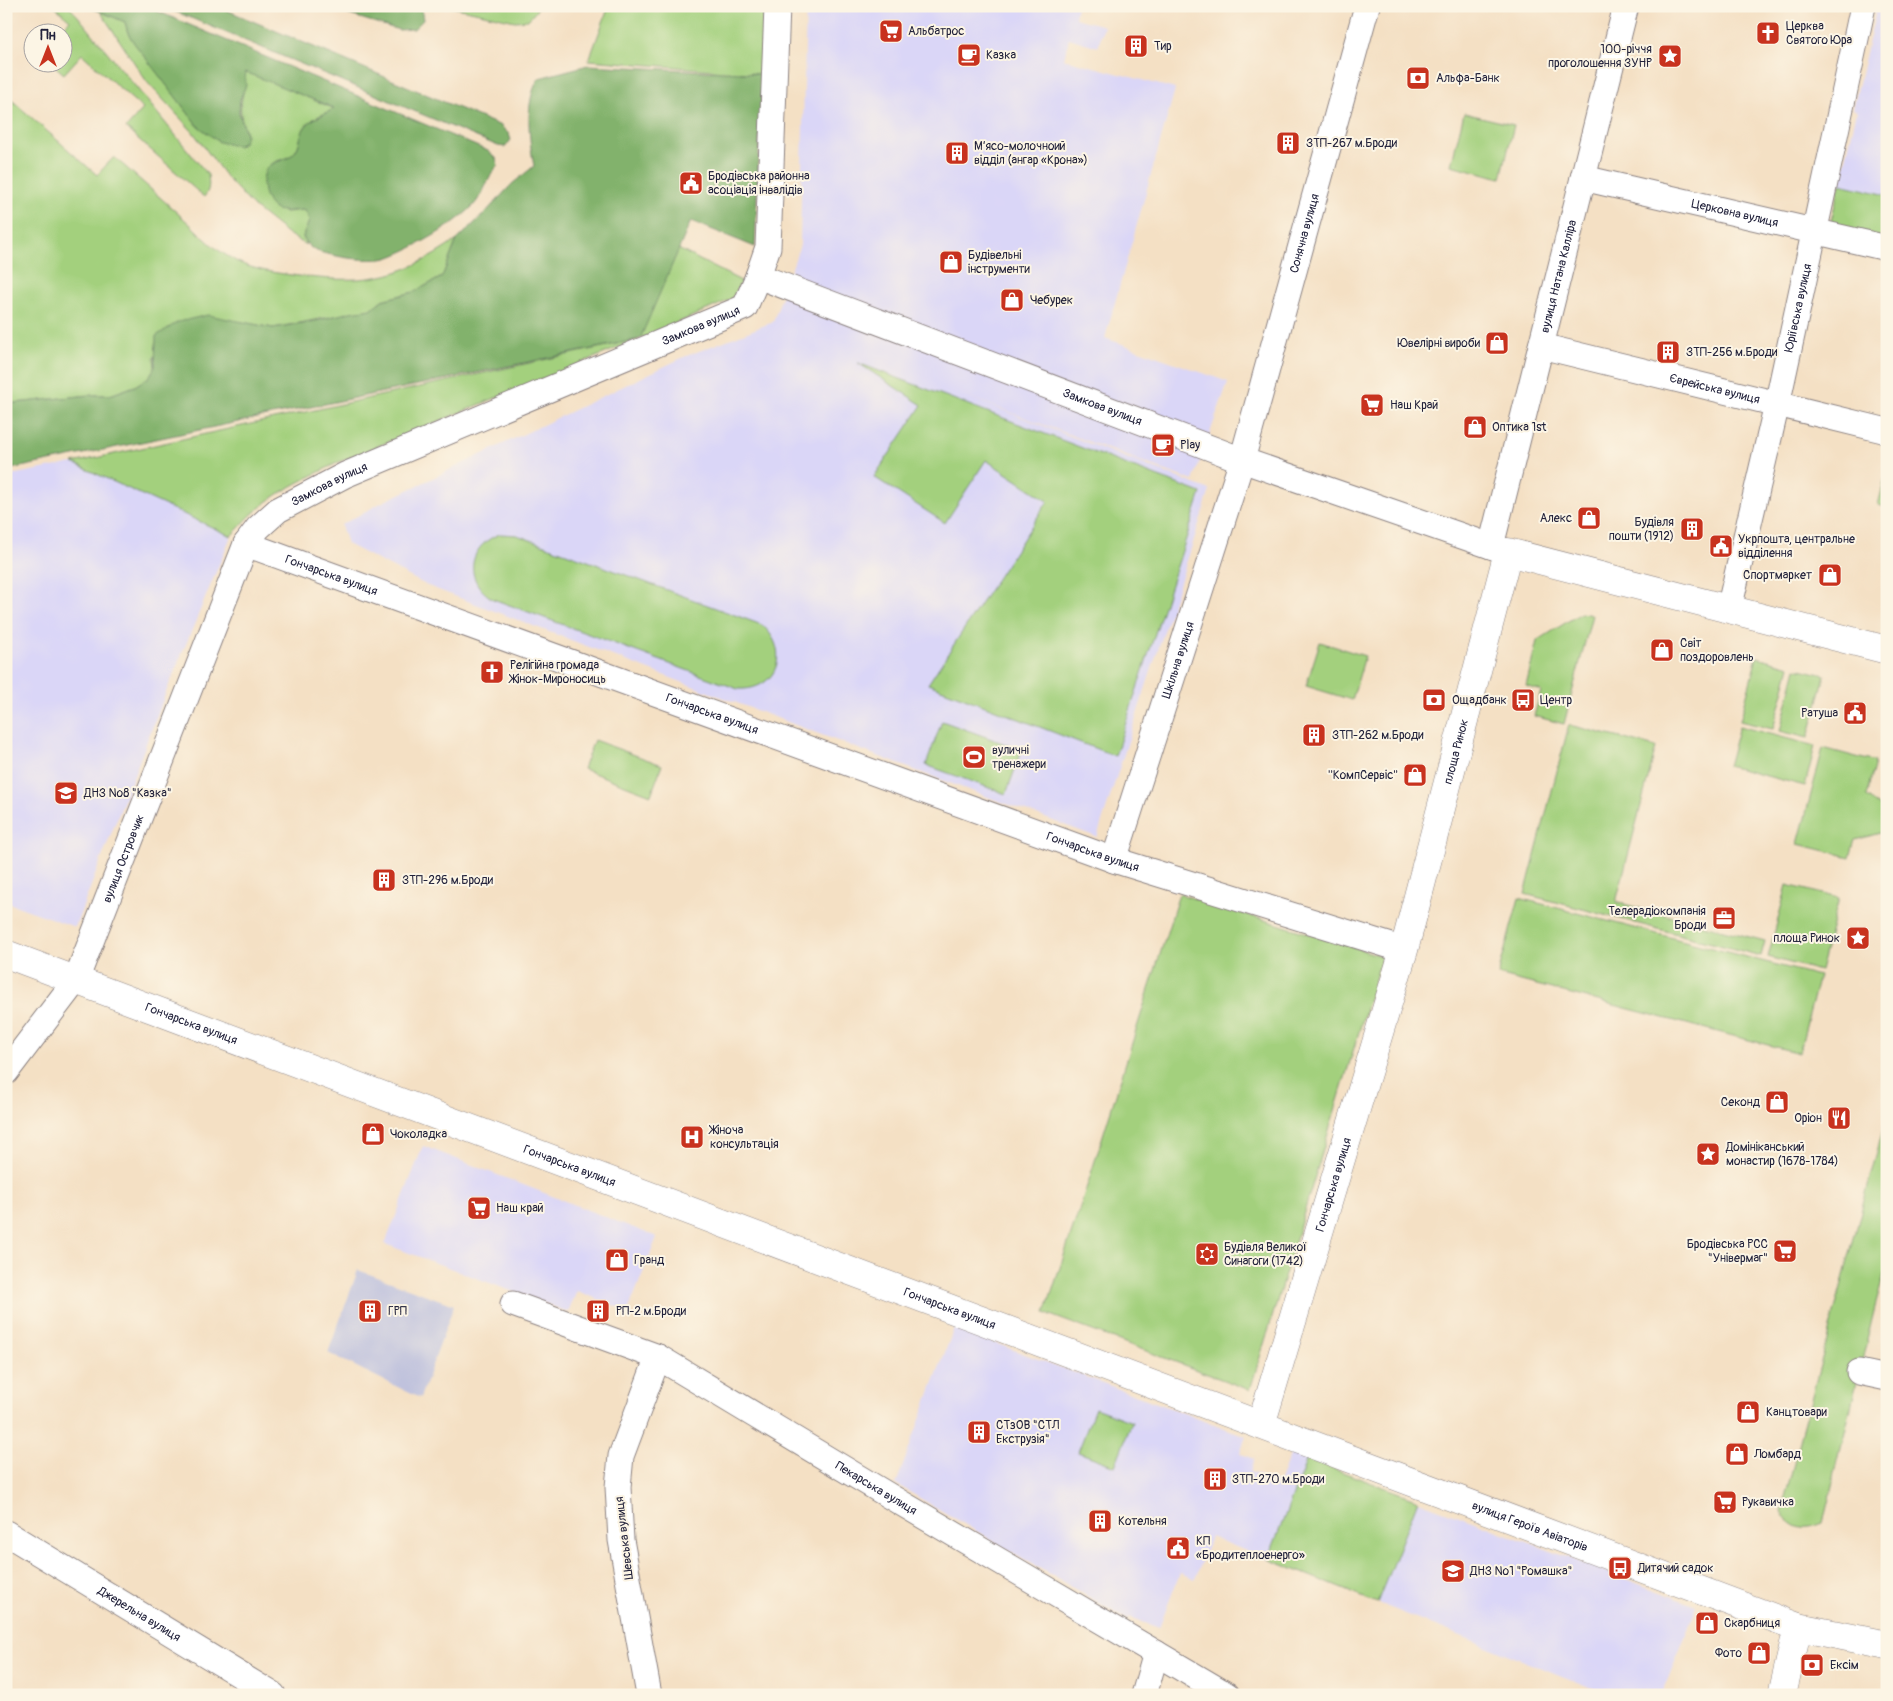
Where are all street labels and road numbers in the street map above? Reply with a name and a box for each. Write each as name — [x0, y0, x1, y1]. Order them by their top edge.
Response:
street label: Сонячна вулиця — [1287, 192, 1323, 275]
street label: Церковна вулиця — [1690, 196, 1780, 231]
street label: вулиця Натана Калліра — [1538, 218, 1580, 335]
street label: Юріївська вулиця — [1782, 262, 1815, 353]
street label: Замкова вулиця — [660, 303, 743, 349]
street label: Єврейська вулиця — [1668, 371, 1762, 408]
street label: Замкова вулиця — [1061, 386, 1144, 429]
street label: Замкова вулиця — [289, 459, 370, 510]
street label: Гончарська вулиця — [283, 552, 380, 599]
street label: Шкільна вулиця — [1159, 619, 1198, 701]
street label: Гончарська вулиця — [664, 690, 761, 738]
street label: площа Ринок — [1441, 718, 1472, 786]
street label: вулиця Островчик — [100, 812, 148, 905]
street label: Гончарська вулиця — [1044, 829, 1141, 875]
street label: Гончарська вулиця — [143, 1000, 240, 1048]
street label: Гончарська вулиця — [1313, 1136, 1355, 1234]
street label: Гончарська вулиця — [521, 1142, 618, 1190]
street label: Гончарська вулиця — [901, 1285, 998, 1333]
street label: Пекарська вулиця — [832, 1458, 920, 1519]
street label: Шевська вулиця — [612, 1495, 637, 1580]
street label: вулиця Героїв Авіаторів — [1470, 1498, 1590, 1555]
street label: Джерельна вулиця — [94, 1583, 184, 1645]

